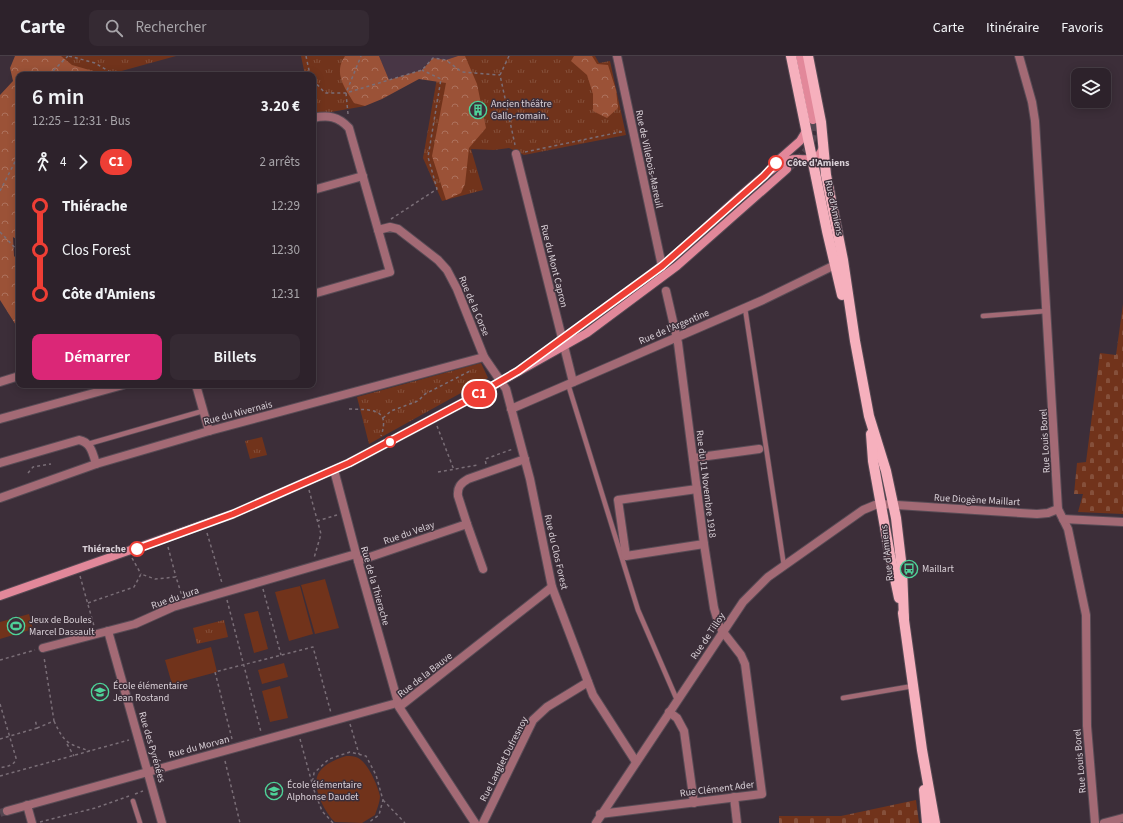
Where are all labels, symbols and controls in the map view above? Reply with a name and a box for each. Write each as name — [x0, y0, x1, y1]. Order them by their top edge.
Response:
search box — [89, 10, 369, 46]
text: Carte — [20, 14, 65, 41]
icon: search — [103, 17, 125, 39]
text: Rechercher — [135, 17, 206, 38]
text: Carte — [933, 18, 964, 38]
text: Itinéraire — [986, 18, 1039, 38]
text: Favoris — [1061, 18, 1103, 38]
map controls — [1071, 68, 1111, 108]
button: layers — [1071, 68, 1111, 108]
text: 6 min — [32, 81, 84, 113]
text: 3.20 € — [261, 96, 300, 117]
place label: Ancien théâtre Gallo-romain. — [491, 97, 552, 123]
building icon: Ancien théâtre Gallo-romain. — [468, 100, 488, 120]
street label: Rue de Villebois-Mareuil — [632, 109, 666, 210]
text: 12:25 – 12:31 · Bus — [32, 112, 130, 130]
icon: walk — [32, 151, 54, 173]
icon: forward — [72, 151, 94, 173]
text: C1 — [108, 152, 124, 172]
text: 4 — [60, 153, 66, 171]
text: 2 arrêts — [259, 153, 300, 171]
marker: Côte d'Amiens — [768, 155, 784, 171]
place label: Côte d'Amiens — [787, 156, 850, 170]
street label: Rue d'Amiens — [821, 179, 847, 237]
text: Thiérache — [62, 196, 128, 217]
text: 12:29 — [271, 197, 300, 215]
street label: Rue du Mont Capron — [537, 223, 571, 309]
text: Clos Forest — [62, 240, 131, 261]
text: 12:30 — [271, 241, 300, 259]
street label: Rue de la Corse — [455, 274, 493, 338]
text: Côte d'Amiens — [62, 284, 156, 305]
text: 12:31 — [271, 285, 300, 303]
street label: Rue de l'Argentine — [637, 306, 712, 348]
button: Démarrer — [32, 334, 162, 380]
button: Billets — [170, 334, 300, 380]
line badge: C1 — [461, 381, 497, 407]
text: C1 — [471, 384, 487, 404]
street label: Rue du Nivernais — [202, 397, 274, 429]
street label: Rue Louis Borel — [1036, 408, 1054, 474]
street label: Rue du 11 Novembre 1918 — [692, 429, 720, 539]
unlabelled marker — [384, 436, 396, 448]
street label: Rue Diogène Maillart — [934, 491, 1021, 509]
street label: Rue du Clos Forest — [541, 513, 572, 592]
street label: Rue du Velay — [382, 518, 437, 548]
street label: Rue d'Amiens — [877, 524, 897, 582]
marker: Thiérache — [129, 541, 145, 557]
place label: Thiérache — [82, 542, 126, 556]
street label: Rue de la Thierache — [357, 545, 393, 627]
bus stop icon: Maillart — [899, 559, 919, 579]
place label: Maillart — [922, 562, 954, 576]
street label: Rue du Jura — [149, 583, 201, 613]
street label: Rue de Tilloy — [687, 610, 729, 662]
place label: Jeux de Boules Marcel Dassault — [29, 613, 95, 639]
sports icon: Jeux de Boules Marcel Dassault — [6, 616, 26, 636]
street label: Rue de la Bauve — [395, 649, 455, 701]
place label: École élémentaire Jean Rostand — [113, 679, 188, 705]
school or university icon: École élémentaire Jean Rostand — [90, 682, 110, 702]
street label: Rue des Pyrénées — [135, 710, 169, 784]
street label: Rue Langlet Dufresnoy — [476, 714, 532, 804]
street label: Rue Louis Borel — [1070, 728, 1090, 794]
street label: Rue du Morvan — [167, 732, 231, 762]
street label: Rue Clément Ader — [679, 777, 756, 801]
place label: École élémentaire Alphonse Daudet — [287, 778, 362, 804]
school or university icon: École élémentaire Alphonse Daudet — [264, 781, 284, 801]

